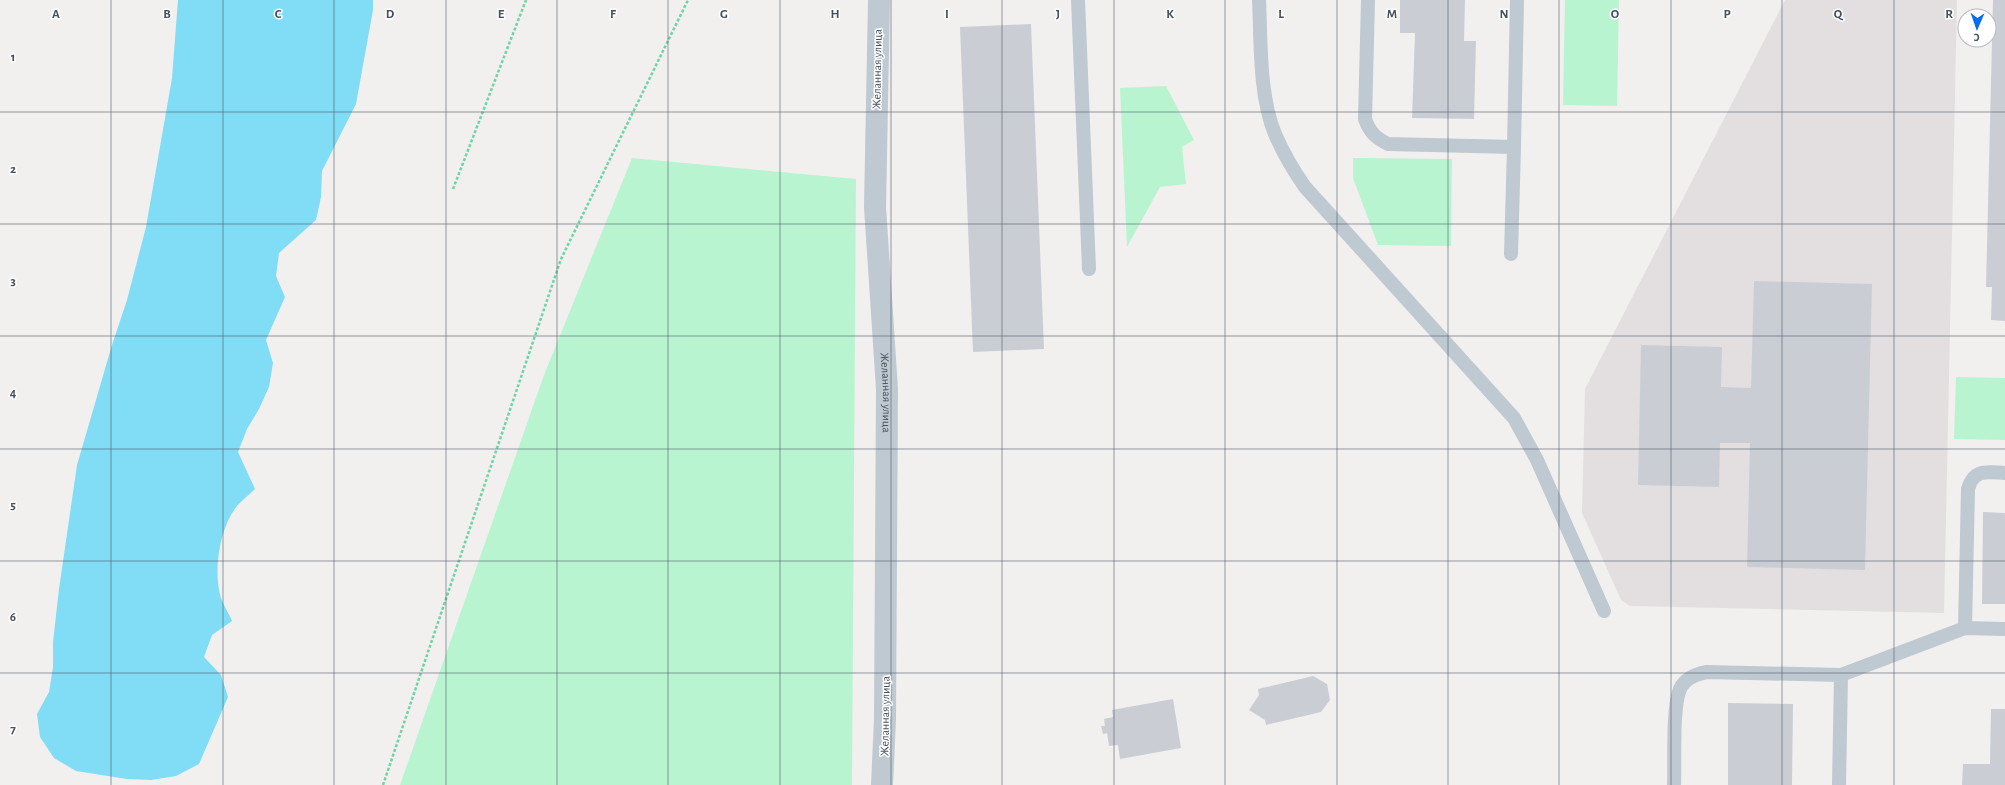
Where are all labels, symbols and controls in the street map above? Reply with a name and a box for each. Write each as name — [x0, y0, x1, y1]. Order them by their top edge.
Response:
text: A — [52, 8, 60, 21]
text: B — [163, 8, 171, 21]
text: C — [275, 8, 282, 21]
text: D — [386, 8, 395, 21]
text: E — [498, 8, 505, 21]
text: F — [610, 8, 617, 21]
text: G — [720, 8, 728, 21]
text: H — [830, 8, 840, 21]
text: I — [945, 8, 949, 21]
text: J — [1056, 8, 1060, 21]
text: K — [1166, 8, 1174, 21]
text: L — [1278, 8, 1284, 21]
text: M — [1387, 8, 1397, 21]
text: N — [1499, 8, 1509, 21]
text: O — [1611, 8, 1620, 21]
text: P — [1723, 8, 1731, 21]
text: Q — [1834, 8, 1844, 21]
text: R — [1945, 8, 1953, 21]
north arrow — [1957, 8, 1997, 48]
street label: Желанная улица — [870, 28, 885, 109]
text: С — [1973, 32, 1980, 43]
text: 1 — [11, 51, 15, 64]
text: 2 — [10, 163, 16, 176]
text: 3 — [10, 275, 16, 288]
street label: Желанная улица — [879, 352, 893, 433]
text: 4 — [10, 387, 17, 400]
text: 5 — [10, 499, 16, 512]
text: 6 — [10, 611, 16, 624]
street label: Желанная улица — [878, 675, 893, 756]
text: 7 — [10, 723, 16, 736]

